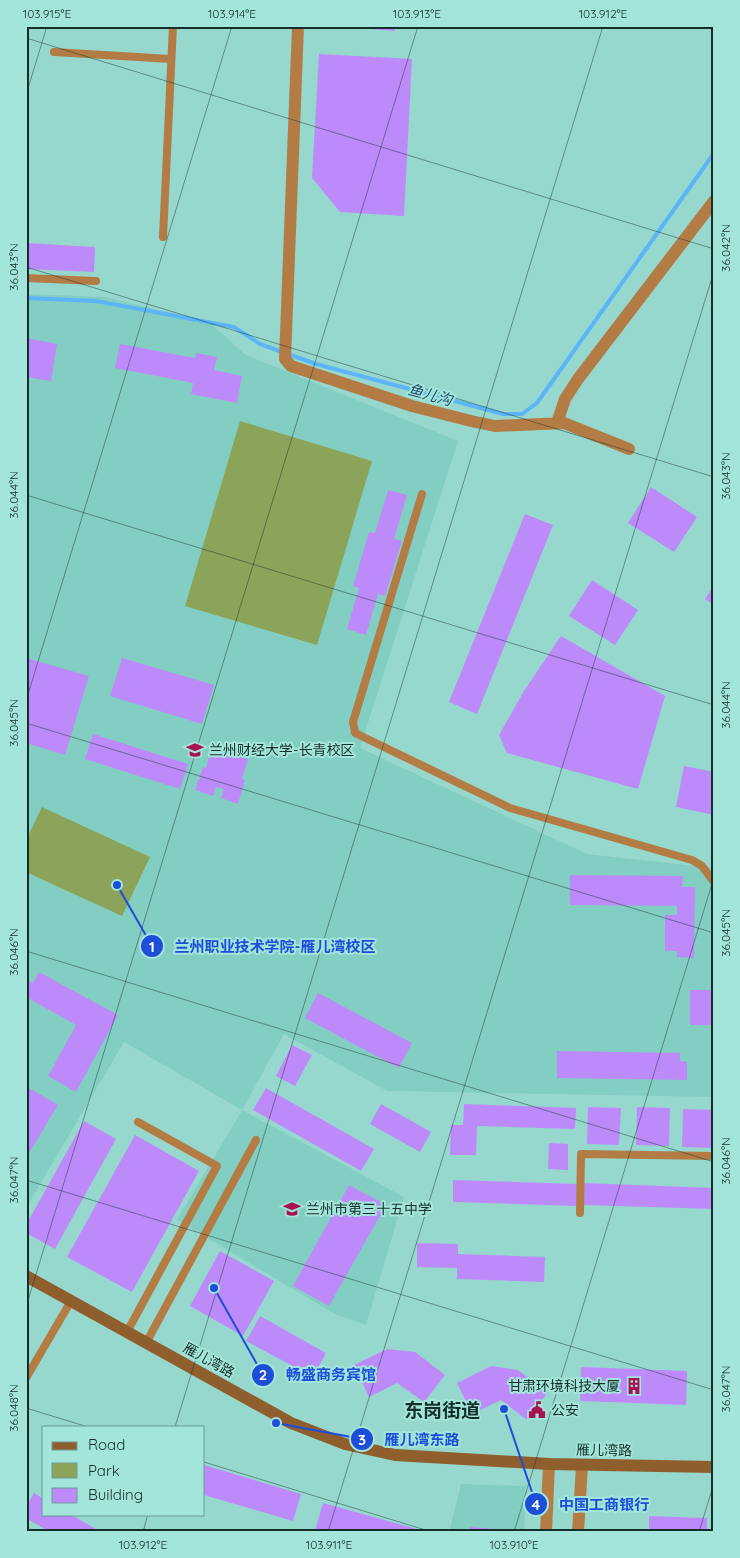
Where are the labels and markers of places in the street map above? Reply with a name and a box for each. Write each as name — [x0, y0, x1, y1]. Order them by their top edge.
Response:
school or university icon: 兰州财经大学-长青校区 — [185, 740, 205, 760]
place label: 兰州财经大学-长青校区 — [209, 741, 354, 759]
callout: 兰州职业技术学院-雁儿湾校区 — [140, 931, 385, 961]
school or university icon: 兰州市第三十五中学 — [282, 1199, 302, 1219]
place label: 兰州市第三十五中学 — [306, 1200, 432, 1218]
callout: 畅盛商务宾馆 — [251, 1360, 386, 1390]
building icon: 甘肃环境科技大厦 — [624, 1376, 644, 1396]
place label: 甘肃环境科技大厦 — [508, 1377, 620, 1395]
public building icon: 公安 — [527, 1400, 547, 1420]
place label: 公安 — [551, 1401, 579, 1419]
callout: 雁儿湾东路 — [349, 1424, 469, 1454]
callout: 中国工商银行 — [524, 1489, 659, 1519]

